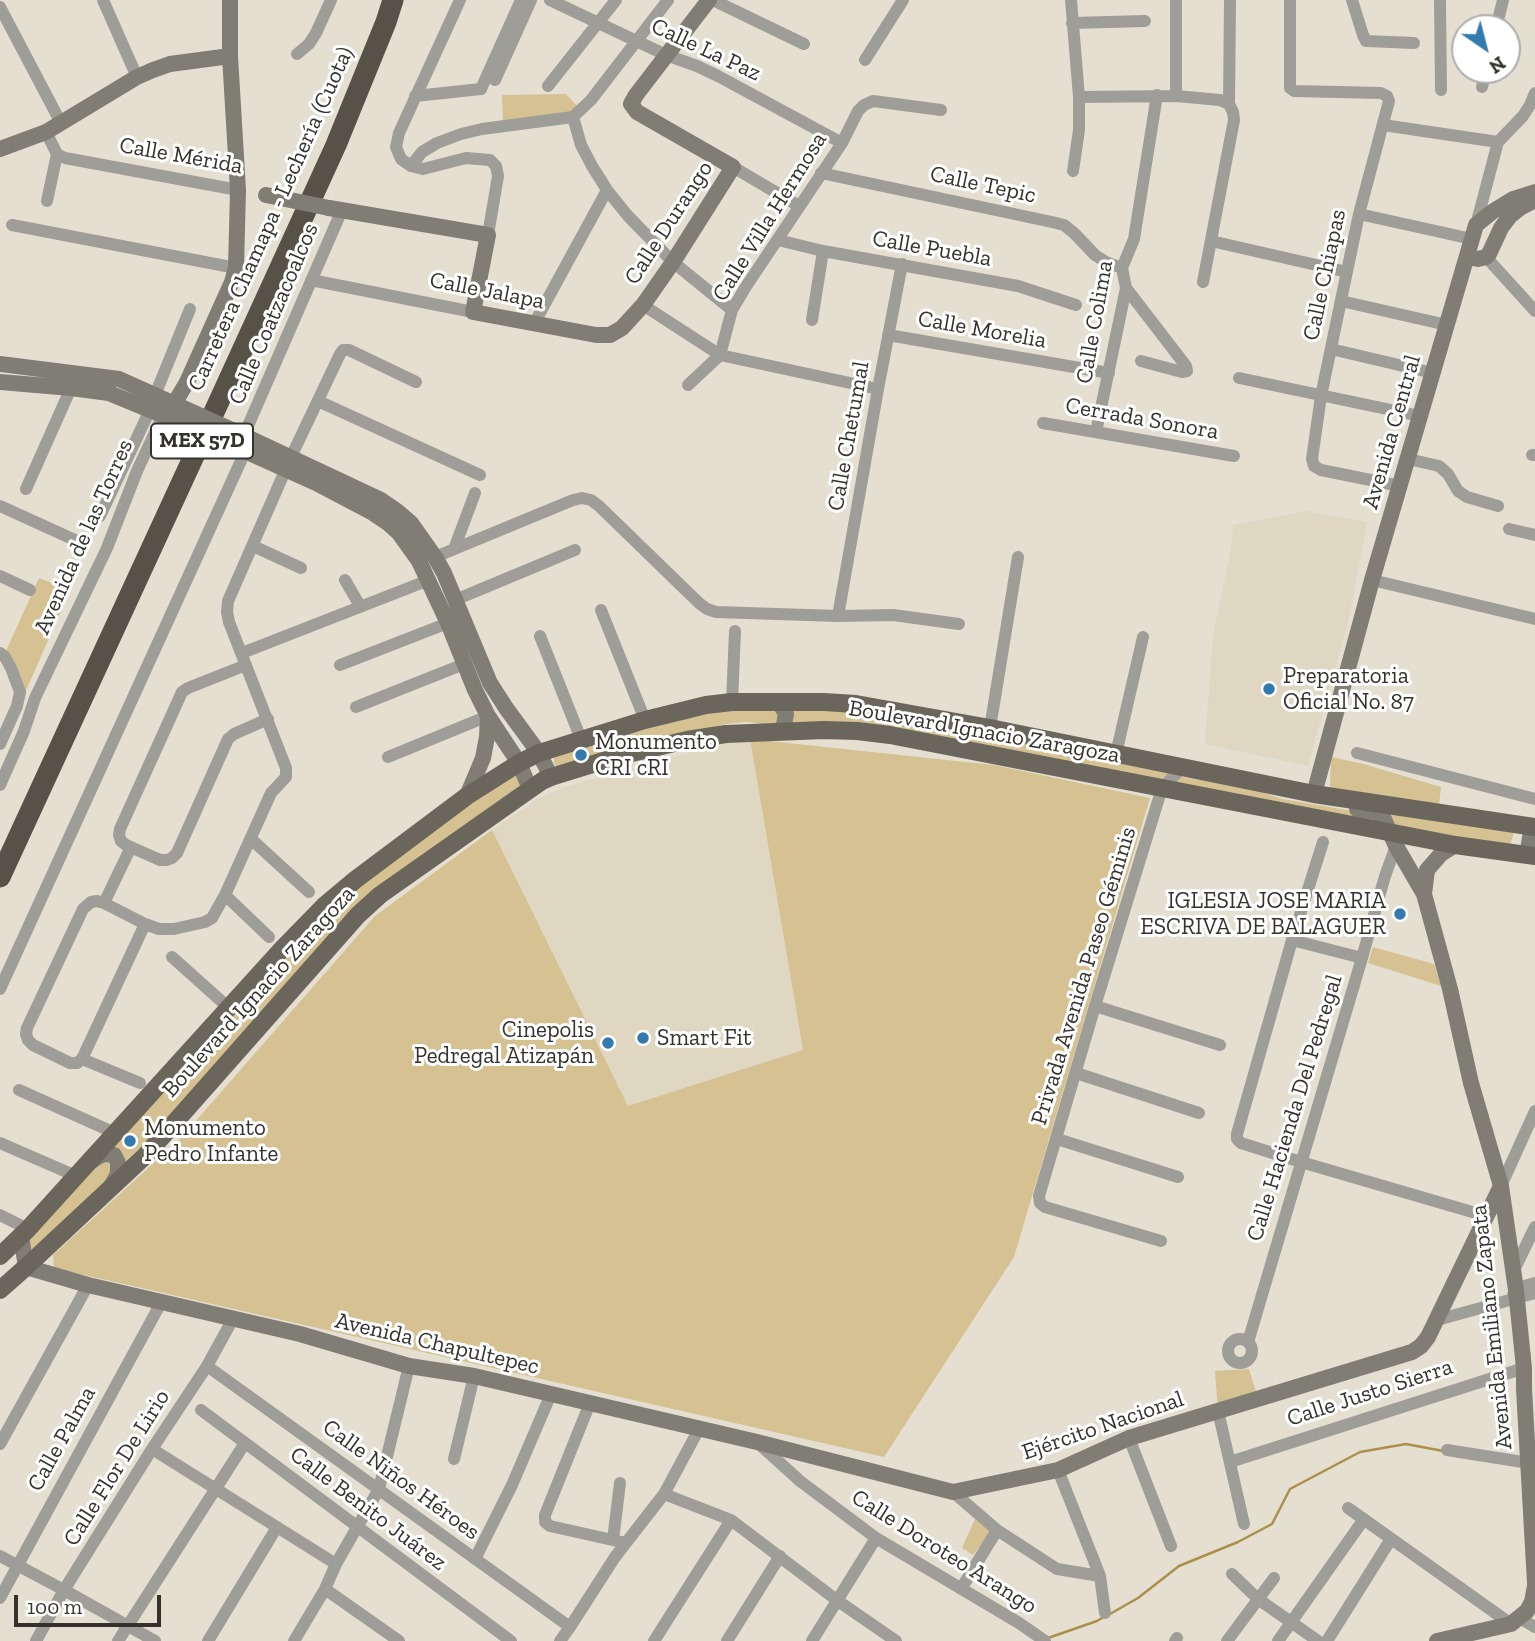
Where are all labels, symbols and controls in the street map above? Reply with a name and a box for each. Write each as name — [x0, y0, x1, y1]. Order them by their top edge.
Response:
street label: Calle La Paz — [647, 13, 765, 87]
north arrow — [1451, 14, 1521, 84]
street label: Carretera Chamapa - Lechería (Cuota) — [182, 43, 360, 395]
text: N — [1485, 51, 1510, 79]
street label: Calle Villa Hermosa — [707, 128, 833, 306]
street label: Calle Mérida — [117, 132, 245, 180]
street label: Calle Durango — [619, 156, 719, 290]
street label: Calle Tepic — [928, 160, 1038, 210]
street label: Calle Chiapas — [1298, 207, 1352, 343]
street label: Calle Coatzacoalcos — [223, 219, 325, 409]
street label: Calle Puebla — [870, 225, 994, 273]
street label: Calle Colima — [1071, 258, 1119, 386]
street label: Calle Jalapa — [427, 266, 547, 316]
street label: Calle Morelia — [916, 305, 1048, 355]
street label: Avenida Central — [1357, 352, 1427, 512]
street label: Calle Chetumal — [822, 359, 876, 513]
street label: Cerrada Sonora — [1063, 392, 1221, 446]
road number: MEX 57D — [151, 424, 253, 458]
street label: Avenida de las Torres — [29, 435, 139, 639]
place label: Preparatoria Oficial No. 87 — [1283, 662, 1414, 716]
marker: Preparatoria Oficial No. 87 — [1261, 681, 1277, 697]
street label: Boulevard Ignacio Zaragoza — [846, 695, 1122, 769]
place label: Monumento CRI cRI — [595, 728, 717, 782]
marker: Monumento CRI cRI — [573, 747, 589, 763]
street label: Privada Avenida Paseo Géminis — [1025, 824, 1143, 1128]
street label: Boulevard Ignacio Zaragoza — [157, 881, 361, 1103]
place label: IGLESIA JOSE MARIA ESCRIVA DE BALAGUER — [1140, 887, 1386, 941]
marker: IGLESIA JOSE MARIA ESCRIVA DE BALAGUER — [1392, 906, 1408, 922]
street label: Calle Hacienda Del Pedregal — [1241, 971, 1349, 1245]
place label: Cinepolis Pedregal Atizapán — [414, 1016, 594, 1070]
place label: Smart Fit — [657, 1024, 751, 1052]
marker: Smart Fit — [635, 1030, 651, 1046]
marker: Cinepolis Pedregal Atizapán — [600, 1035, 616, 1051]
place label: Monumento Pedro Infante — [144, 1114, 278, 1168]
marker: Monumento Pedro Infante — [122, 1133, 138, 1149]
street label: Avenida Emiliano Zapata — [1465, 1203, 1519, 1451]
street label: Avenida Chapultepec — [332, 1307, 542, 1381]
street label: Calle Justo Sierra — [1284, 1353, 1456, 1433]
street label: Calle Palma — [22, 1382, 102, 1496]
street label: Calle Flor De Lirio — [58, 1385, 176, 1551]
street label: Ejército Nacional — [1019, 1385, 1187, 1467]
street label: Calle Niños Héroes — [317, 1414, 485, 1546]
street label: Calle Benito Juárez — [284, 1441, 452, 1577]
street label: Calle Doroteo Arango — [846, 1484, 1042, 1620]
scale bar — [18, 1582, 164, 1626]
text: 100 m — [27, 1594, 82, 1619]

